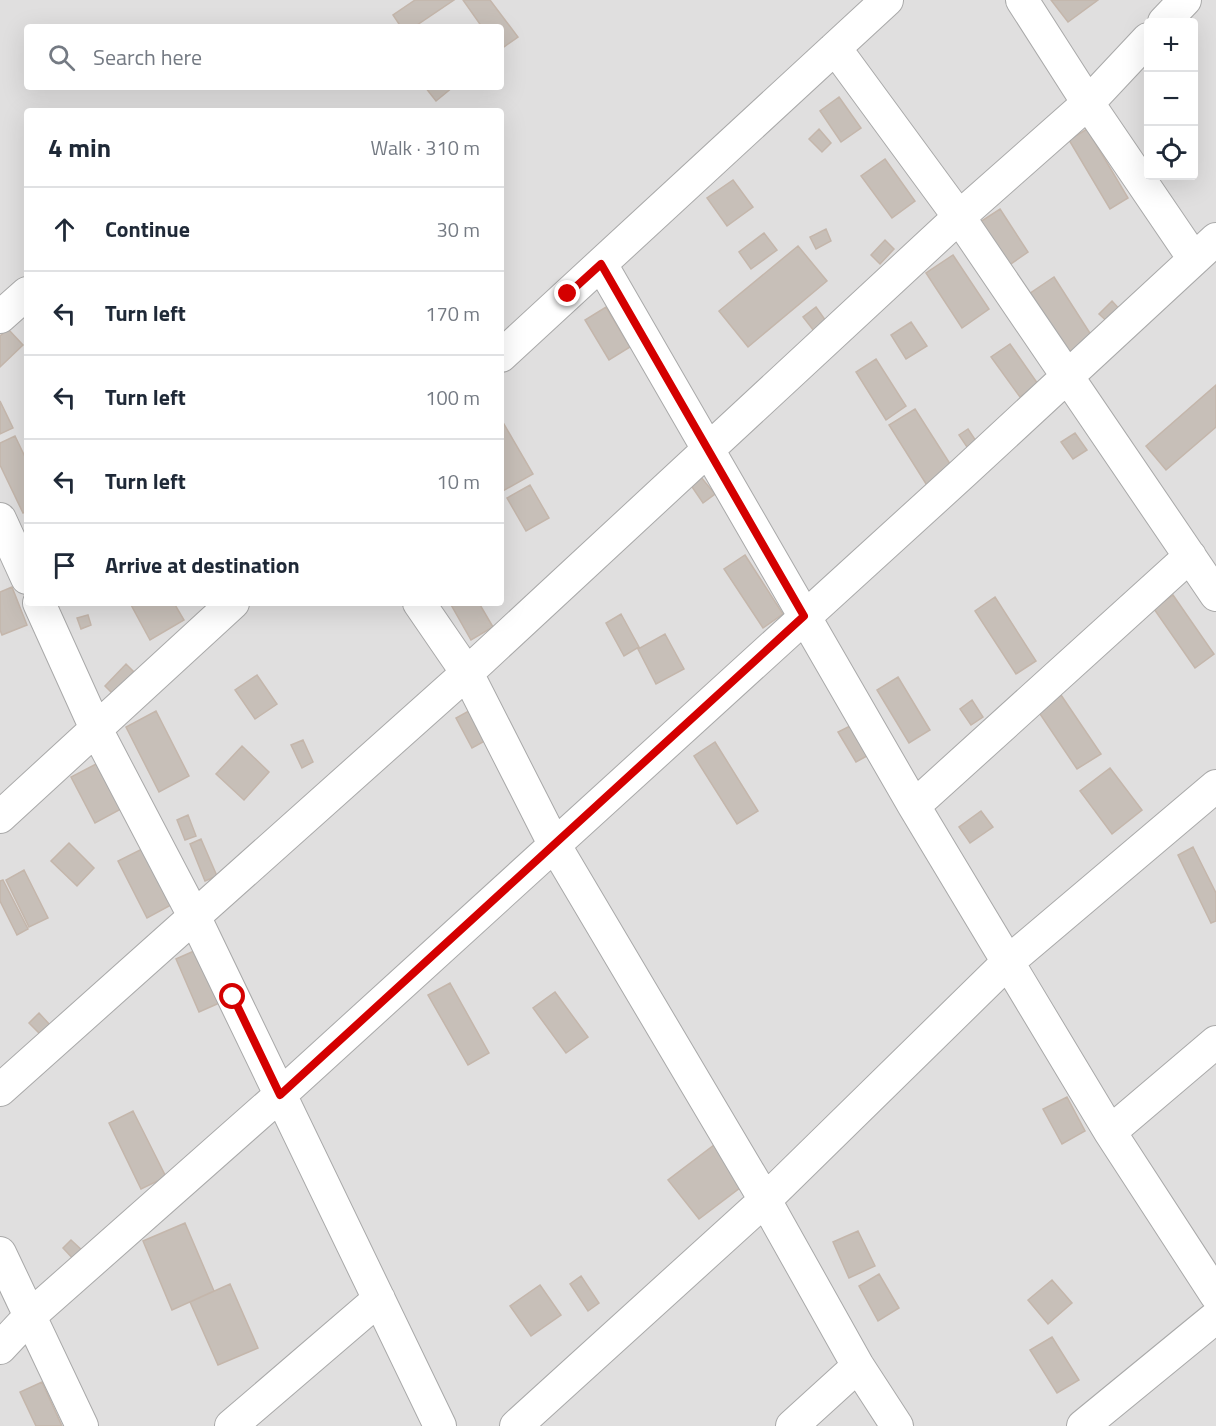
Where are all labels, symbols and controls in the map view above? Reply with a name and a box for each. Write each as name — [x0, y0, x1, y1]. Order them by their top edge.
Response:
map controls — [1144, 18, 1198, 180]
button: + — [1144, 18, 1198, 72]
search box — [24, 24, 504, 90]
text: Search here — [93, 40, 202, 74]
icon: search — [45, 41, 78, 74]
button: − — [1144, 72, 1198, 126]
button: locate — [1144, 126, 1198, 180]
text: 4 min — [48, 128, 111, 167]
text: Walk · 310 m — [371, 132, 480, 163]
text: Continue — [105, 212, 190, 246]
icon: ahead — [48, 213, 81, 246]
text: 30 m — [436, 214, 480, 245]
route end — [554, 280, 580, 306]
text: Turn left — [105, 296, 186, 330]
icon: left — [48, 297, 81, 330]
text: 170 m — [425, 298, 480, 329]
text: Turn left — [105, 380, 186, 414]
icon: left — [48, 381, 81, 414]
text: 100 m — [425, 382, 480, 413]
text: Turn left — [105, 464, 186, 498]
icon: left — [48, 465, 81, 498]
text: 10 m — [436, 466, 480, 497]
text: Arrive at destination — [105, 548, 300, 582]
icon: arrive — [48, 549, 81, 582]
route start — [219, 983, 245, 1009]

